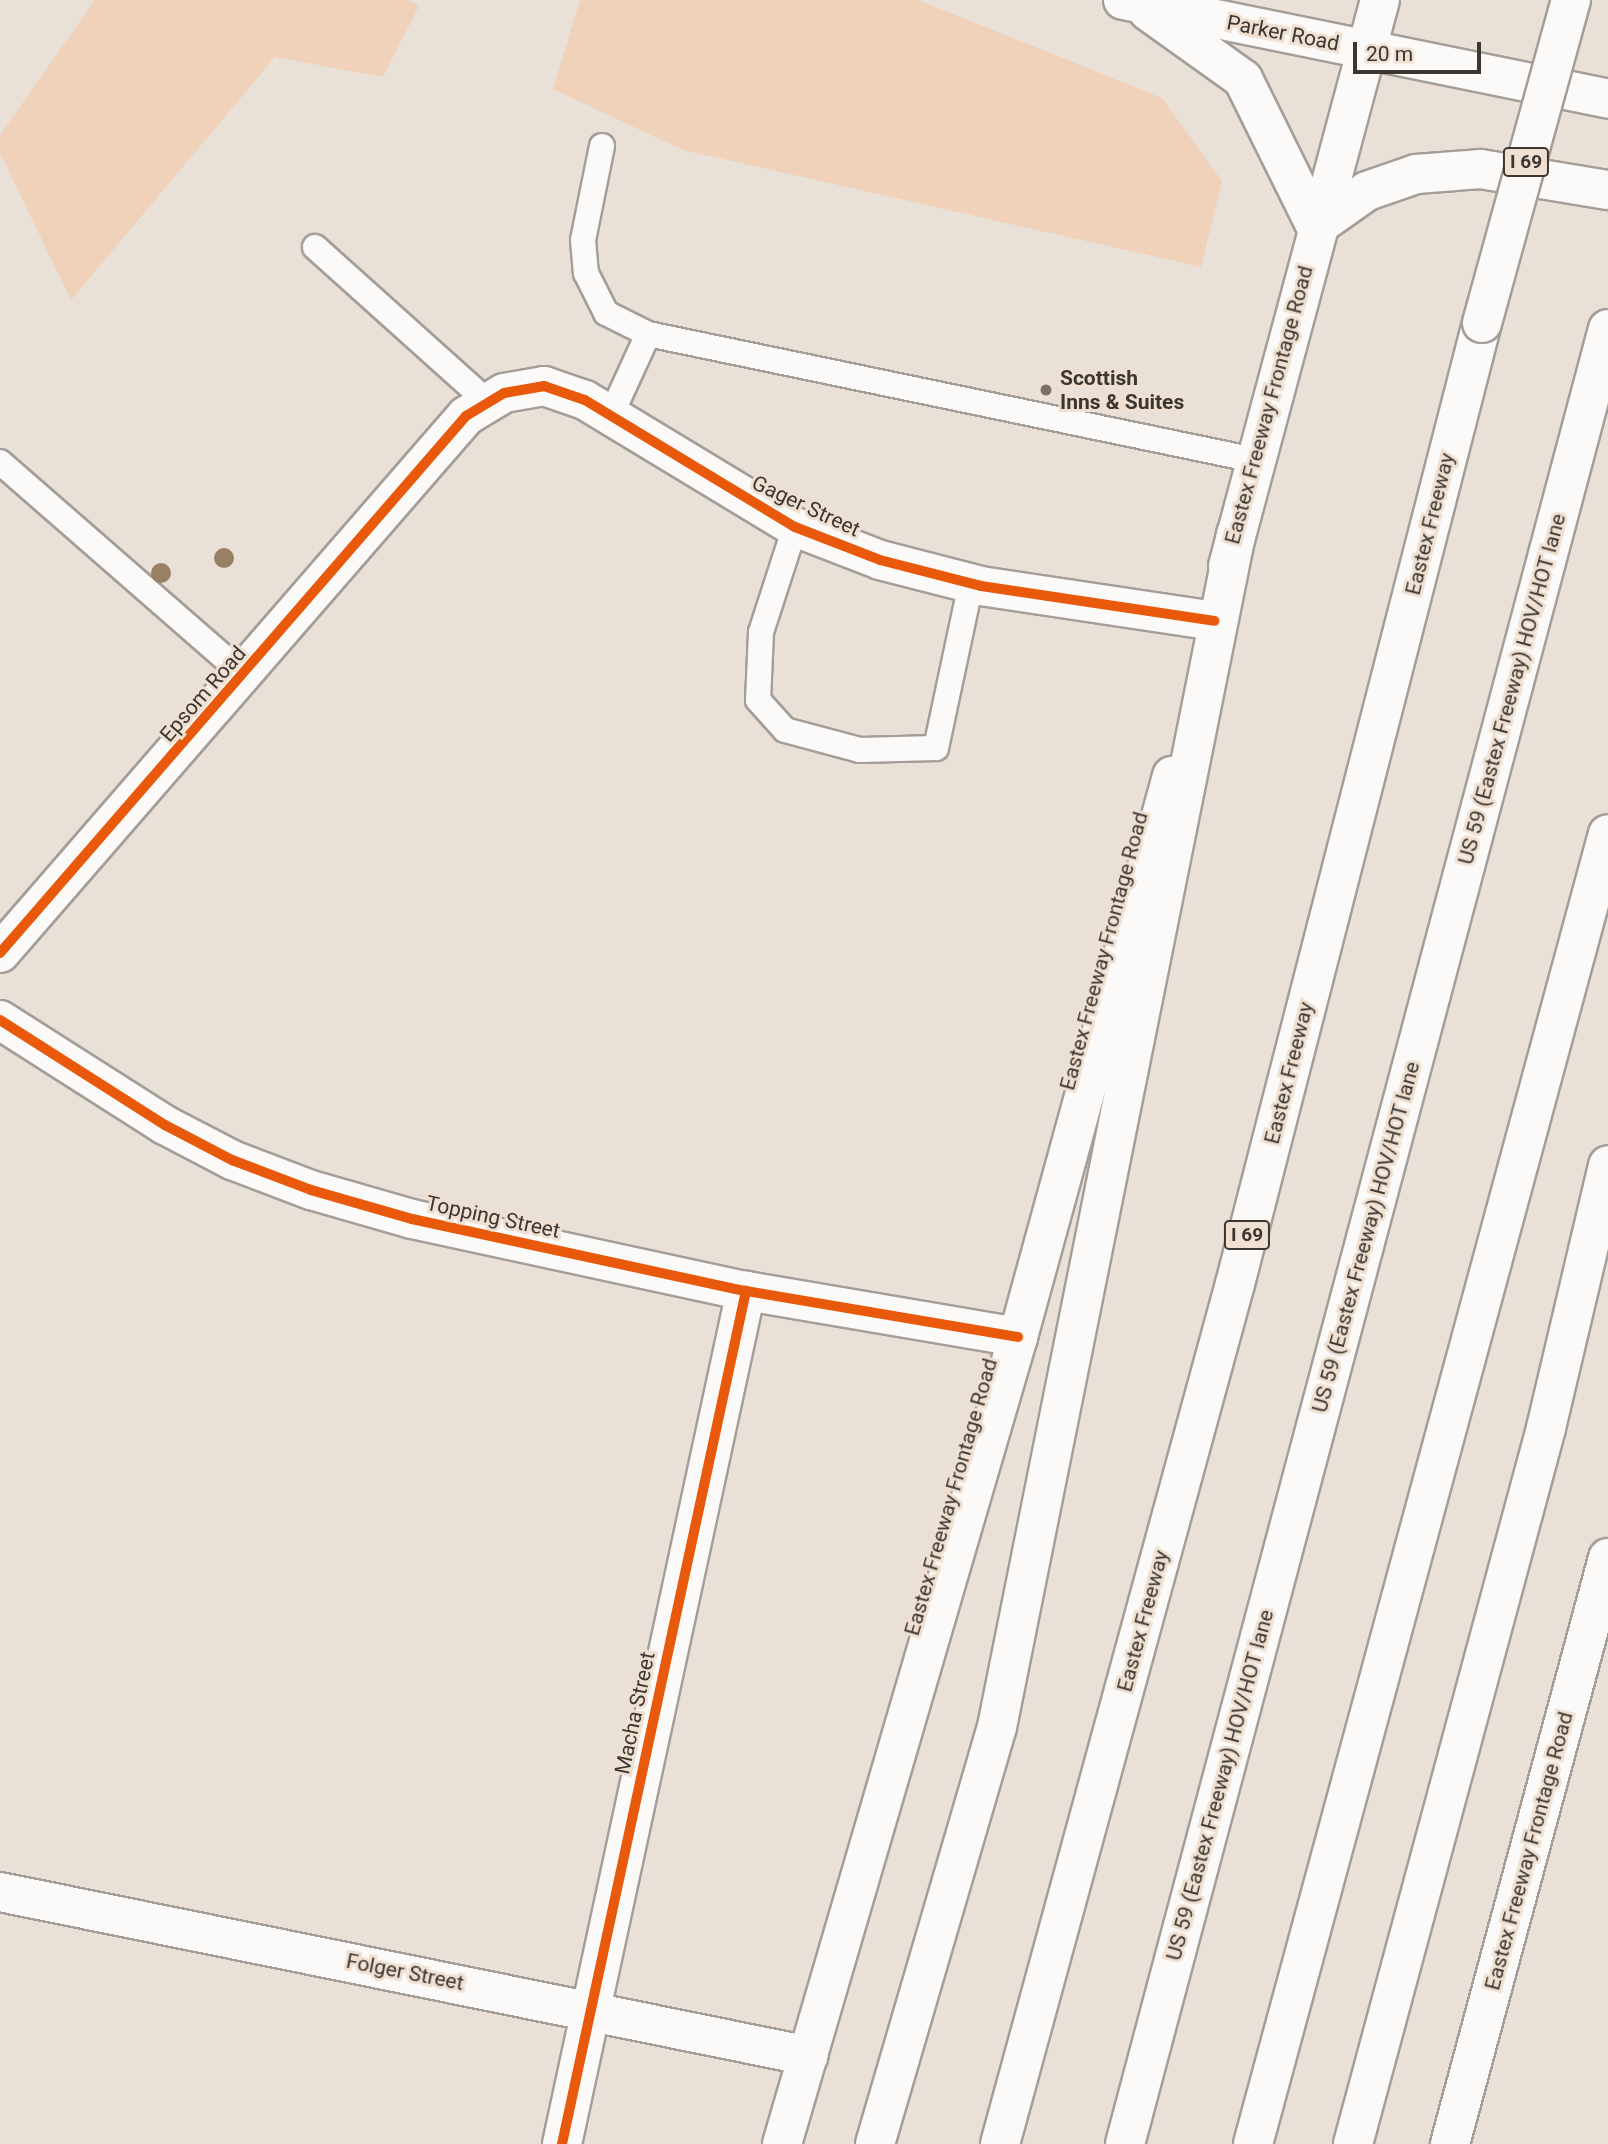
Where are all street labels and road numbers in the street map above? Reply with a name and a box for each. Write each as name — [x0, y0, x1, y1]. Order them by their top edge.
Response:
street label: Parker Road — [1225, 10, 1341, 56]
road number: I 69 — [1502, 146, 1550, 178]
street label: Eastex Freeway Frontage Road — [1220, 263, 1318, 547]
street label: Eastex Freeway — [1400, 450, 1460, 598]
street label: Gager Street — [748, 470, 864, 542]
street label: US 59 (Eastex Freeway) HOV/HOT lane — [1453, 511, 1571, 867]
street label: Epsom Road — [155, 641, 251, 747]
street label: Eastex Freeway Frontage Road — [1055, 809, 1153, 1093]
street label: Eastex Freeway — [1259, 999, 1319, 1147]
street label: US 59 (Eastex Freeway) HOV/HOT lane — [1307, 1059, 1425, 1415]
street label: Topping Street — [424, 1191, 562, 1243]
road number: I 69 — [1222, 1219, 1272, 1250]
street label: Eastex Freeway Frontage Road — [899, 1356, 1003, 1638]
street label: Eastex Freeway — [1112, 1548, 1174, 1694]
street label: US 59 (Eastex Freeway) HOV/HOT lane — [1161, 1607, 1279, 1963]
street label: Macha Street — [610, 1650, 660, 1776]
street label: Eastex Freeway Frontage Road — [1480, 1709, 1578, 1993]
street label: Folger Street — [344, 1948, 466, 1996]

